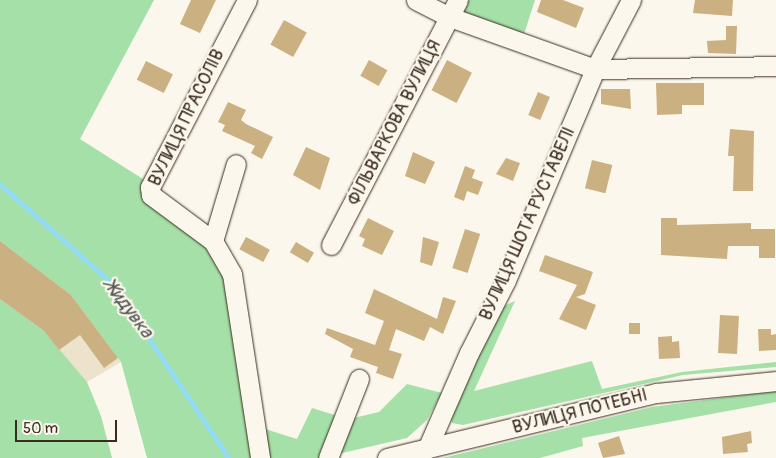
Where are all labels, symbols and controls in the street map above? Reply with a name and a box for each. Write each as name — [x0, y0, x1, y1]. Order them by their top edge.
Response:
street label: ФІЛЬВАРКОВА ВУЛИЦЯ — [344, 37, 446, 209]
street label: ВУЛИЦЯ ПРАСОЛІВ — [144, 46, 230, 190]
street label: ВУЛИЦЯ ШОТА РУСТАВЕЛІ — [476, 124, 580, 324]
water label: Жидувка — [99, 275, 157, 343]
street label: ВУЛИЦЯ ПОТЕБНІ — [510, 385, 650, 439]
scale bar — [18, 410, 120, 442]
text: 50 m — [23, 419, 58, 438]

